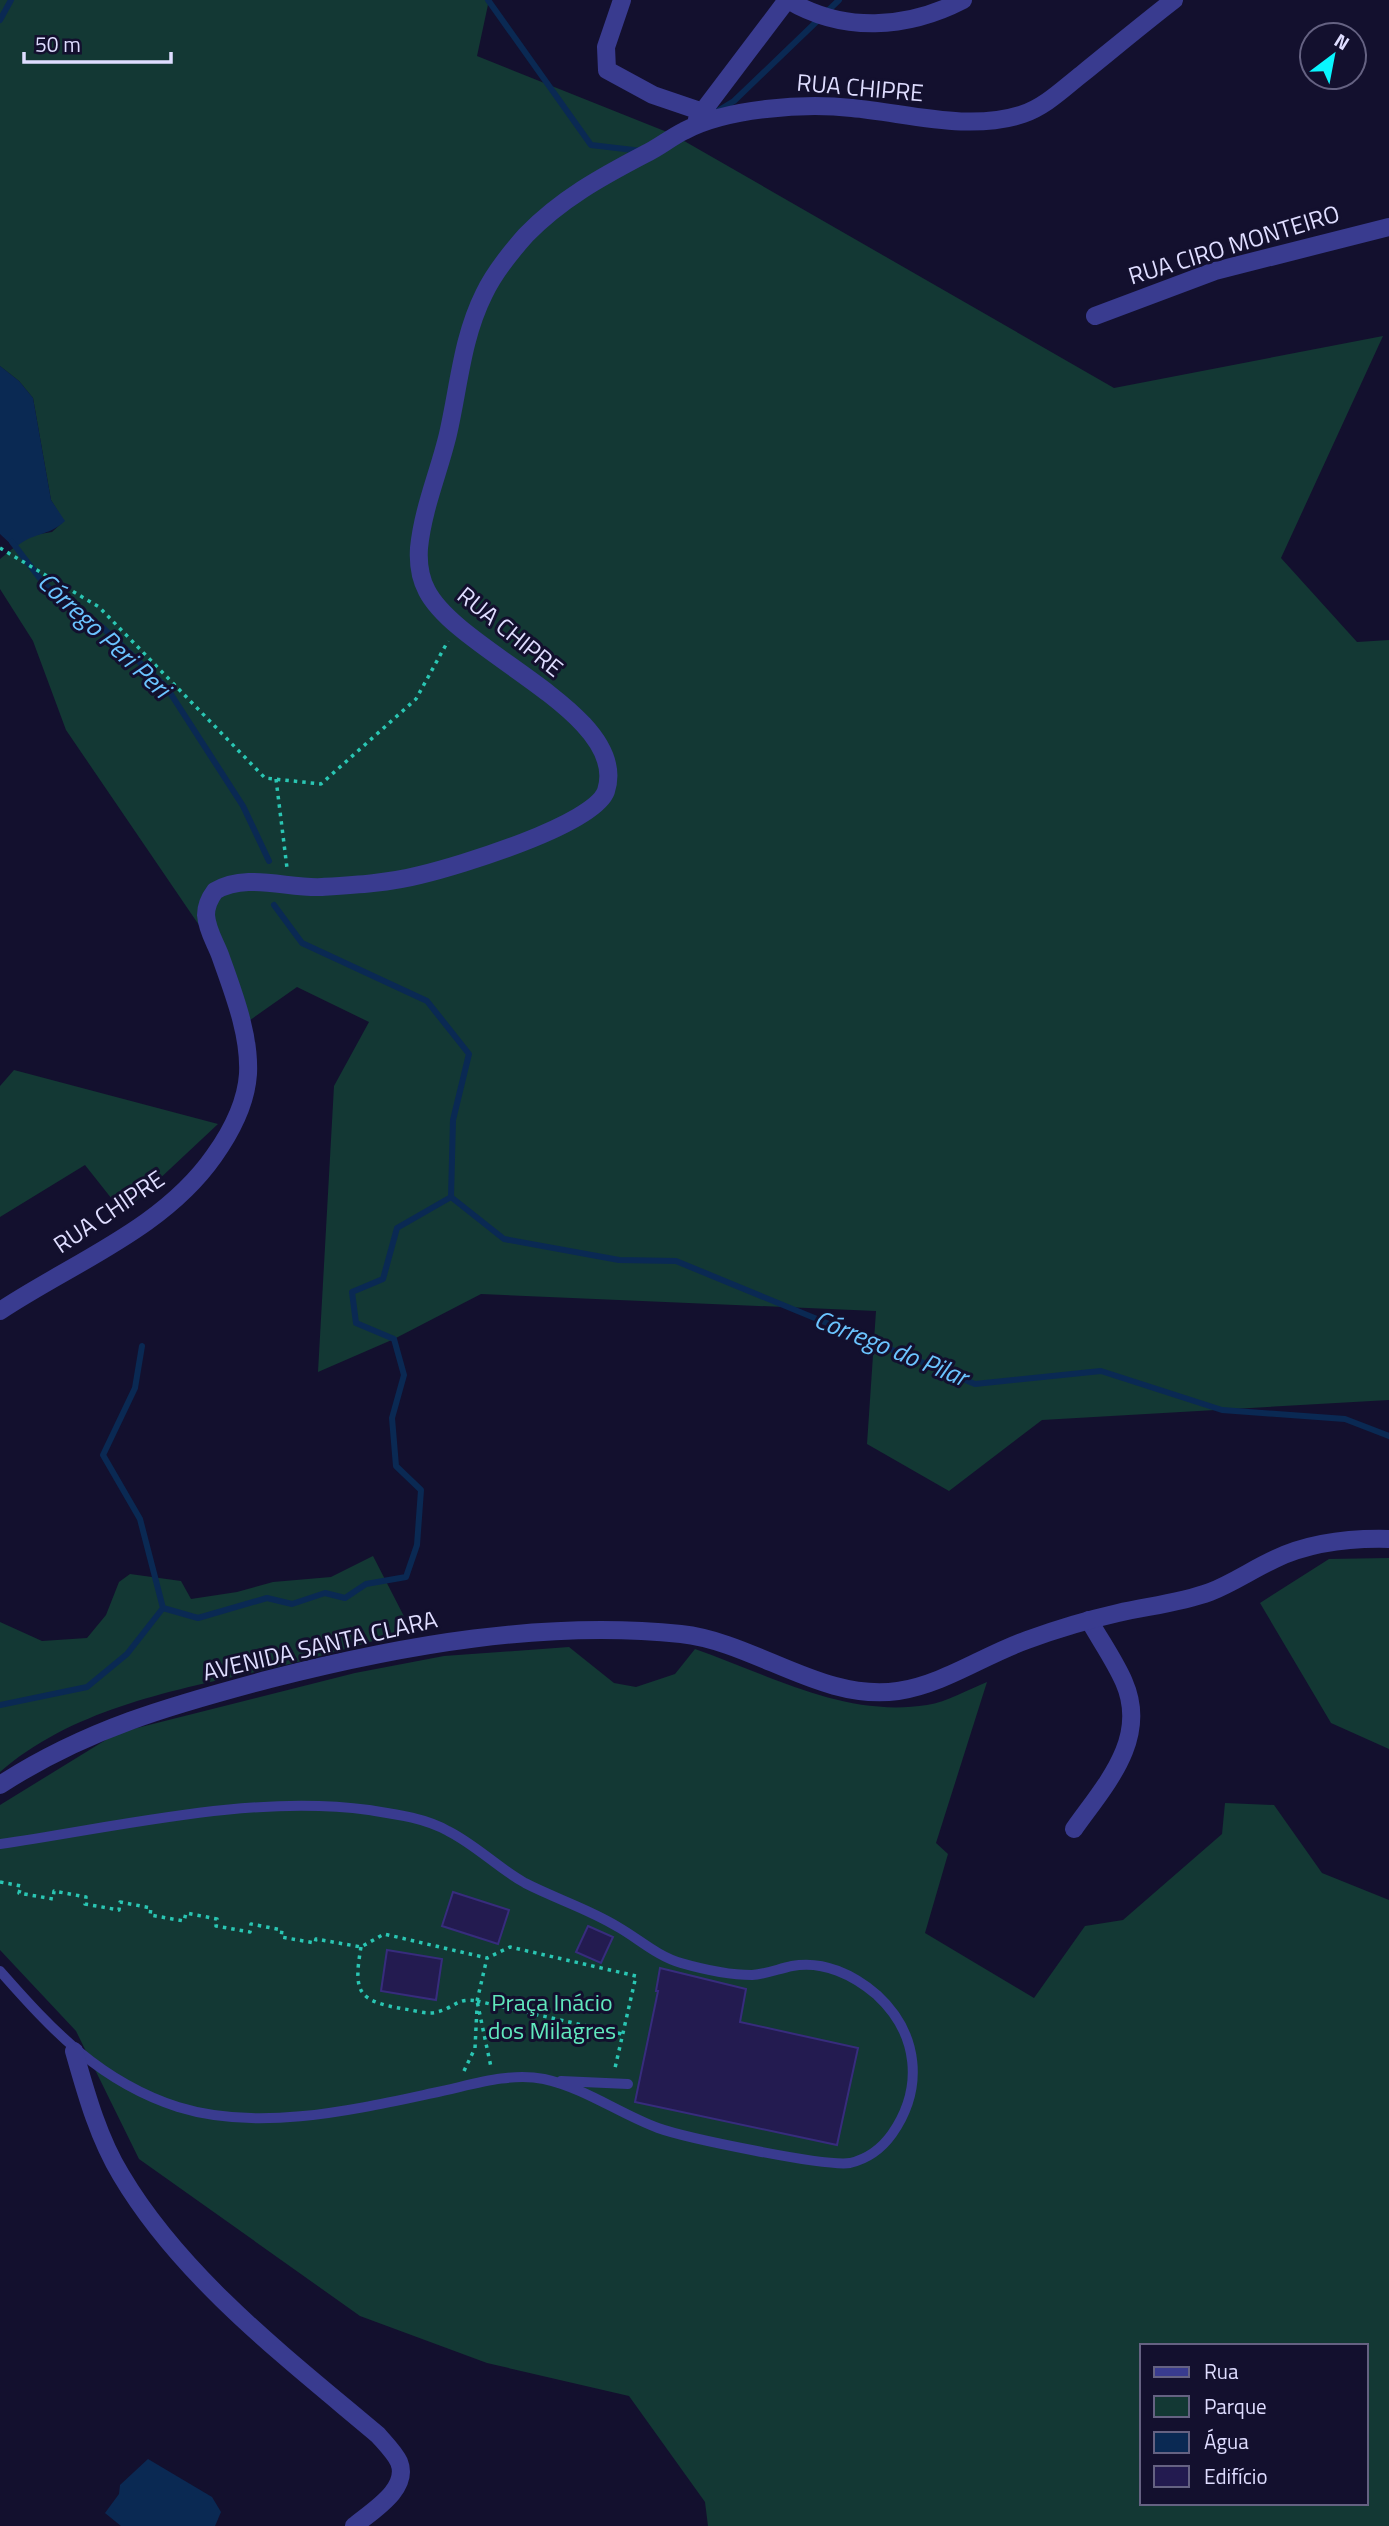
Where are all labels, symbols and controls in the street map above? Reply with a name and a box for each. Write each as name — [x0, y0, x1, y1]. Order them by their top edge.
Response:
scale bar — [24, 21, 172, 65]
north arrow — [1298, 21, 1368, 91]
text: N — [1329, 25, 1356, 57]
text: 50 m — [35, 28, 81, 60]
street label: RUA CHIPRE — [795, 64, 925, 110]
street label: RUA CIRO MONTEIRO — [1124, 195, 1344, 293]
water label: Córrego Peri Peri — [29, 562, 182, 709]
street label: RUA CHIPRE — [450, 577, 571, 685]
street label: RUA CHIPRE — [46, 1161, 171, 1262]
water label: Córrego do Pilar — [809, 1299, 976, 1397]
street label: AVENIDA SANTA CLARA — [199, 1601, 441, 1690]
park label: Praça Inácio dos Milagres — [488, 1984, 616, 2048]
legend — [1140, 2344, 1368, 2505]
text: Rua — [1204, 2355, 1239, 2387]
text: Parque — [1204, 2390, 1267, 2422]
text: Água — [1204, 2425, 1249, 2457]
text: Edifício — [1204, 2460, 1268, 2492]

